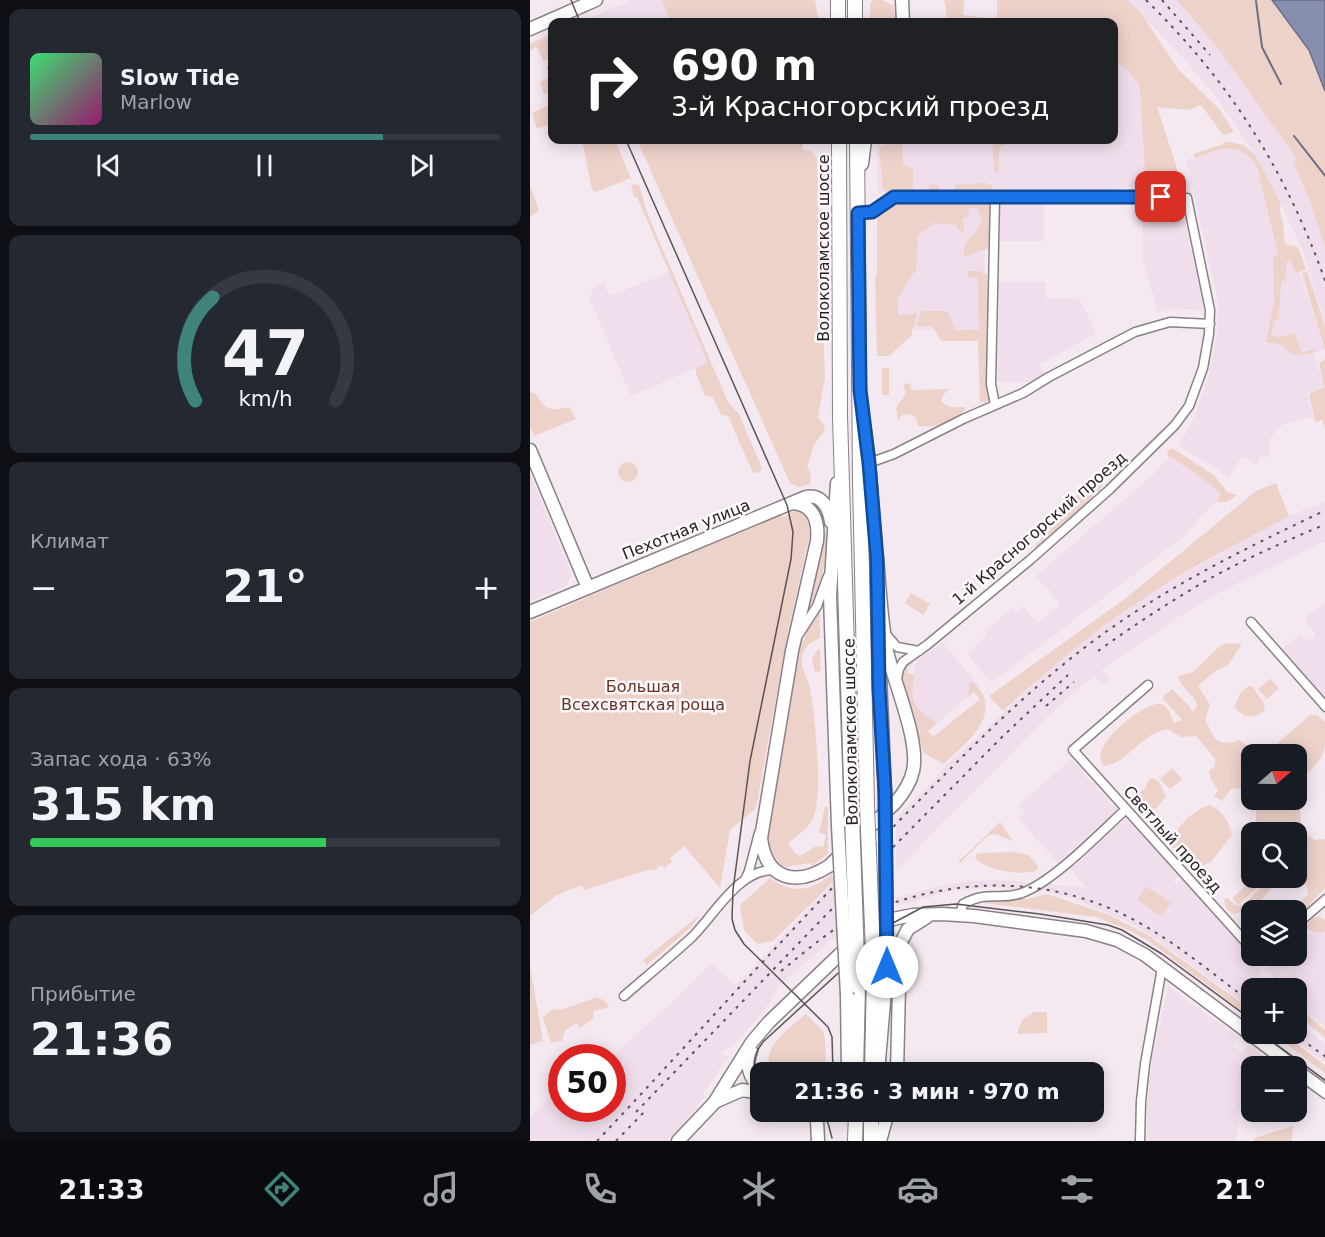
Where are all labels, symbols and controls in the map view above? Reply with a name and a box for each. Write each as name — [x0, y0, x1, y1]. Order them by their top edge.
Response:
text: 690 m — [671, 41, 817, 90]
icon: right — [572, 42, 650, 120]
text: Slow Tide — [120, 65, 240, 90]
text: Marlow — [120, 90, 192, 114]
text: 3-й Красногорский проезд — [671, 91, 1050, 122]
icon: previous — [92, 149, 125, 182]
icon: pause — [248, 149, 281, 182]
icon: next — [405, 149, 438, 182]
street label: Волоколамское шоссе — [814, 154, 833, 342]
pin — [1135, 171, 1186, 222]
icon: arrive — [1144, 180, 1177, 213]
text: 47 — [222, 317, 308, 390]
text: km/h — [238, 387, 292, 412]
street label: 1-й Красногорский проезд — [948, 448, 1130, 609]
street label: Пехотная улица — [619, 495, 753, 564]
text: Климат — [30, 529, 109, 553]
text: 21° — [222, 560, 308, 613]
text: − — [30, 568, 58, 607]
text: + — [472, 568, 500, 607]
street label: Волоколамское шоссе — [839, 638, 862, 826]
park label: Большая Всехсвятская роща — [561, 677, 725, 714]
north arrow — [1241, 744, 1307, 810]
map controls — [1241, 744, 1307, 1122]
text: Запас хода · 63% — [30, 747, 211, 771]
text: 315 km — [30, 778, 216, 831]
street label: Светлый проезд — [1119, 782, 1226, 897]
button: search — [1241, 822, 1307, 888]
button: layers — [1241, 900, 1307, 966]
position arrow — [855, 935, 919, 999]
button: + — [1241, 978, 1307, 1044]
text: Прибытие — [30, 982, 136, 1006]
text: 21:36 — [30, 1013, 173, 1066]
speed limit sign: 50 — [548, 1044, 626, 1122]
button: − — [1241, 1056, 1307, 1122]
text: 21:36 · 3 мин · 970 m — [794, 1079, 1060, 1104]
icon: directions — [261, 1168, 303, 1210]
icon: music — [420, 1168, 462, 1210]
icon: phone — [579, 1168, 621, 1210]
icon: climate — [738, 1168, 780, 1210]
icon: car — [897, 1168, 939, 1210]
icon: filters — [1056, 1168, 1098, 1210]
text: 21:33 — [58, 1174, 144, 1205]
text: 21° — [1215, 1174, 1266, 1205]

